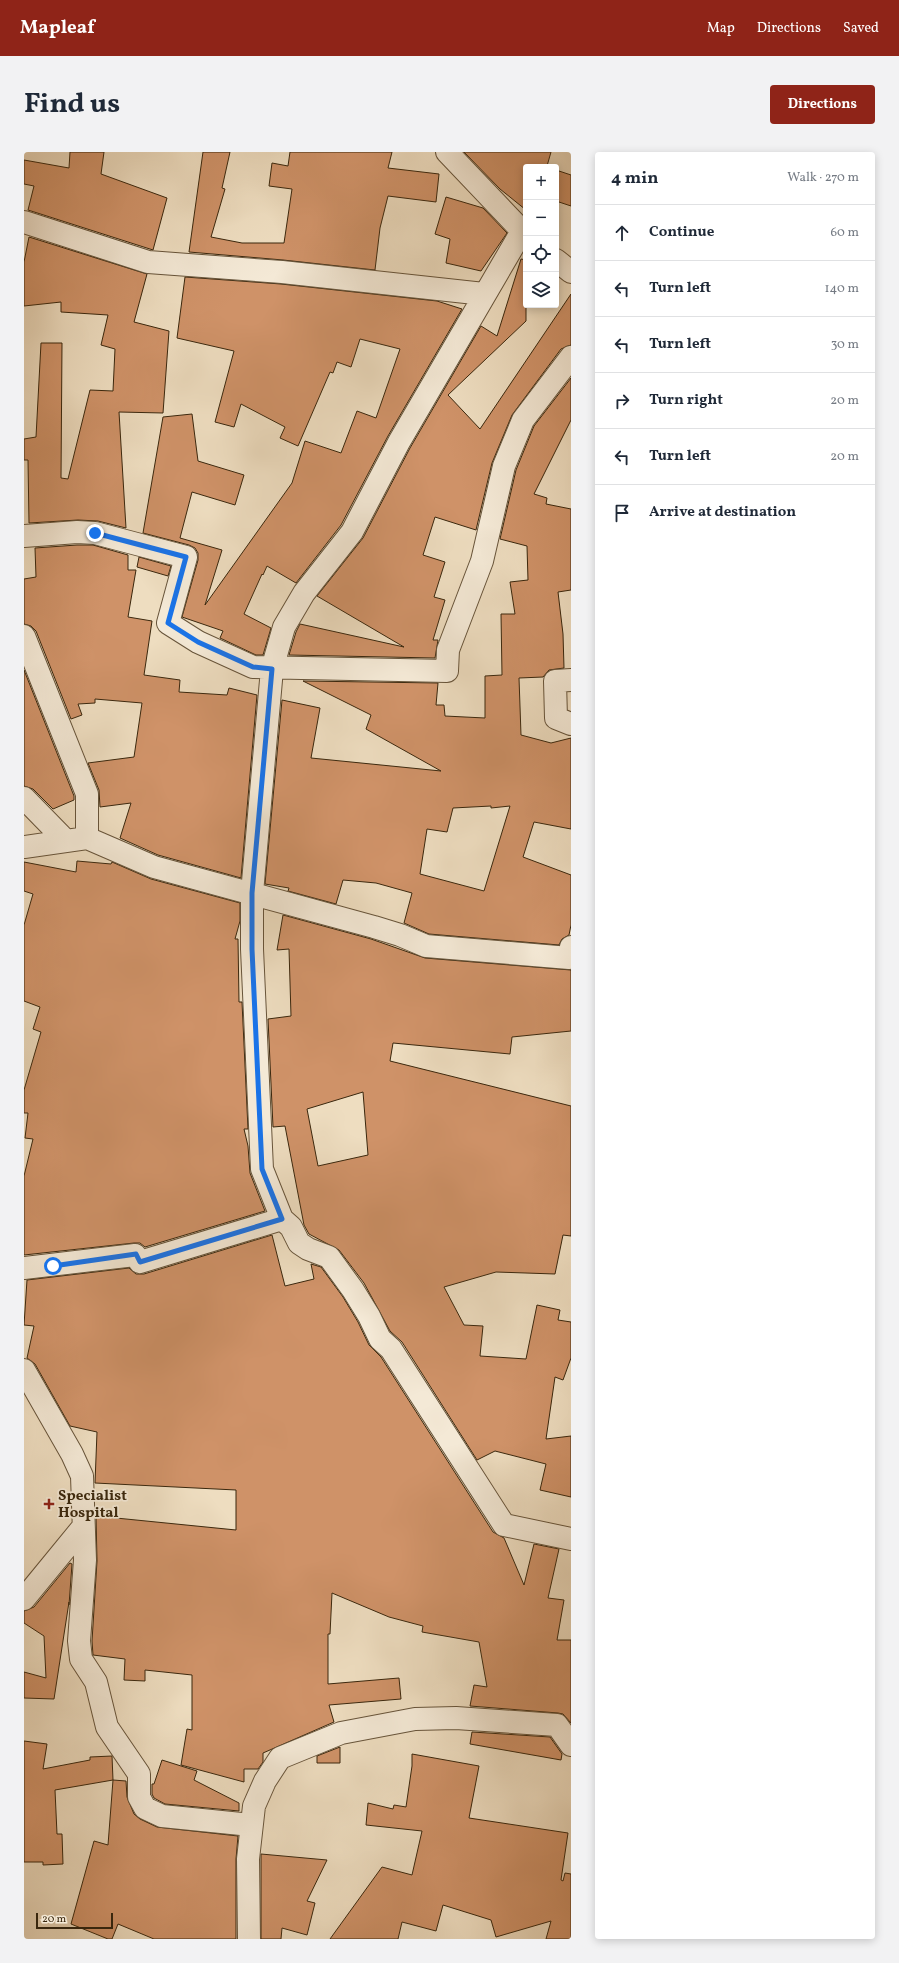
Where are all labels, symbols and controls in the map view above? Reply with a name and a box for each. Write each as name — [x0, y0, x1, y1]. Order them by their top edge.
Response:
text: Mapleaf — [20, 15, 95, 41]
text: Map — [707, 19, 735, 38]
text: Directions — [757, 19, 821, 38]
text: Saved — [843, 19, 879, 38]
text: Find us — [24, 85, 120, 124]
button: Directions — [770, 85, 875, 124]
map controls — [523, 164, 559, 308]
button: + — [523, 164, 559, 200]
text: 4 min — [611, 167, 658, 190]
text: Walk · 270 m — [787, 169, 859, 187]
button: − — [523, 200, 559, 236]
icon: ahead — [611, 222, 633, 244]
text: Continue — [649, 222, 714, 243]
text: 60 m — [831, 224, 859, 242]
button: locate — [523, 236, 559, 272]
button: layers — [523, 272, 559, 308]
icon: left — [611, 278, 633, 300]
text: Turn left — [649, 278, 711, 299]
text: 140 m — [825, 280, 859, 298]
icon: left — [611, 334, 633, 356]
text: Turn left — [649, 334, 711, 355]
text: 30 m — [831, 336, 859, 354]
icon: right — [611, 390, 633, 412]
text: Turn right — [649, 390, 723, 411]
text: 20 m — [830, 392, 859, 410]
icon: left — [611, 446, 633, 468]
text: Turn left — [649, 446, 711, 467]
text: 20 m — [830, 448, 859, 466]
icon: arrive — [611, 502, 633, 524]
text: Arrive at destination — [649, 502, 796, 523]
route end — [86, 524, 104, 542]
route start — [44, 1257, 62, 1275]
place label: Specialist Hospital — [58, 1486, 127, 1524]
marker: Specialist Hospital — [43, 1498, 55, 1510]
scale bar — [36, 1911, 113, 1930]
text: 20 m — [42, 1912, 66, 1927]

